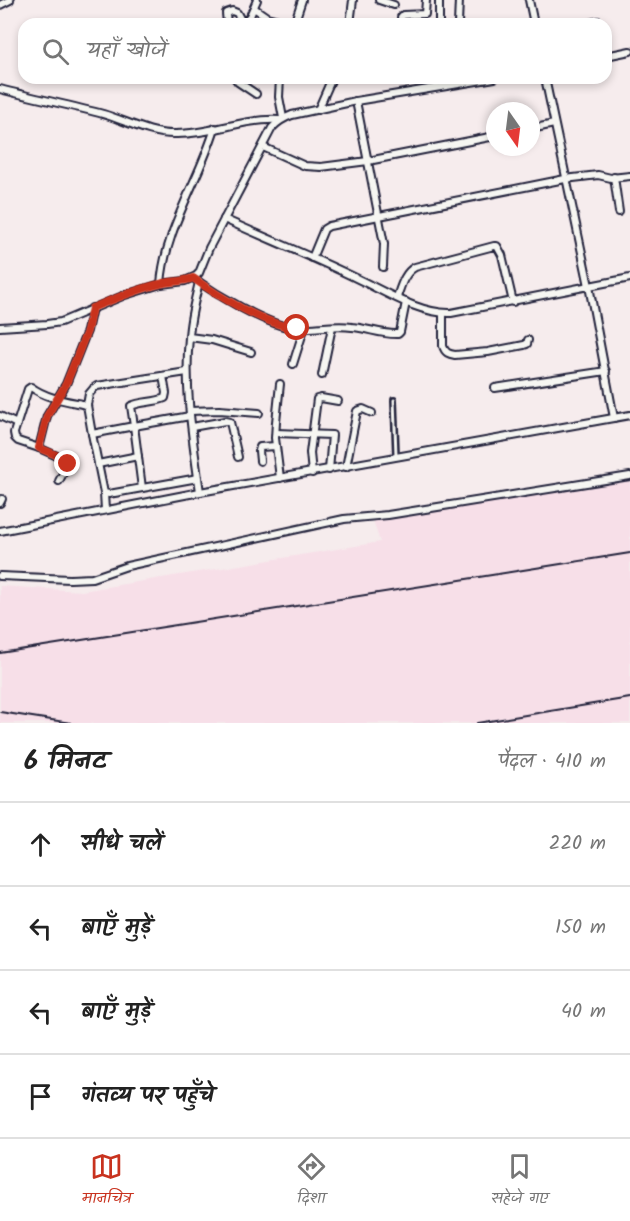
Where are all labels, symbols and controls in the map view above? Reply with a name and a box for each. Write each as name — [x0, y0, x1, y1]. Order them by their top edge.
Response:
search box — [18, 18, 612, 84]
text: यहाँ खोजें — [87, 34, 166, 69]
icon: search — [39, 35, 72, 68]
north arrow — [486, 102, 540, 156]
route start — [283, 314, 309, 340]
route end — [54, 450, 80, 476]
text: 6 मिनट — [24, 741, 107, 783]
text: पैदल · 410 m — [499, 746, 606, 778]
text: सीधे चलें — [81, 827, 162, 862]
icon: ahead — [24, 828, 57, 861]
text: 220 m — [549, 828, 606, 860]
text: बाएँ मुड़ें — [81, 911, 152, 946]
icon: left — [24, 912, 57, 945]
text: 150 m — [555, 912, 606, 944]
text: बाएँ मुड़ें — [81, 995, 152, 1030]
icon: left — [24, 996, 57, 1029]
text: 40 m — [561, 996, 606, 1028]
text: गंतव्य पर पहुँचे — [81, 1079, 214, 1114]
icon: arrive — [24, 1080, 57, 1113]
tab: मानचित्र — [82, 1150, 131, 1211]
tab: दिशा — [295, 1150, 328, 1211]
tab: सहेजे गए — [491, 1150, 548, 1211]

